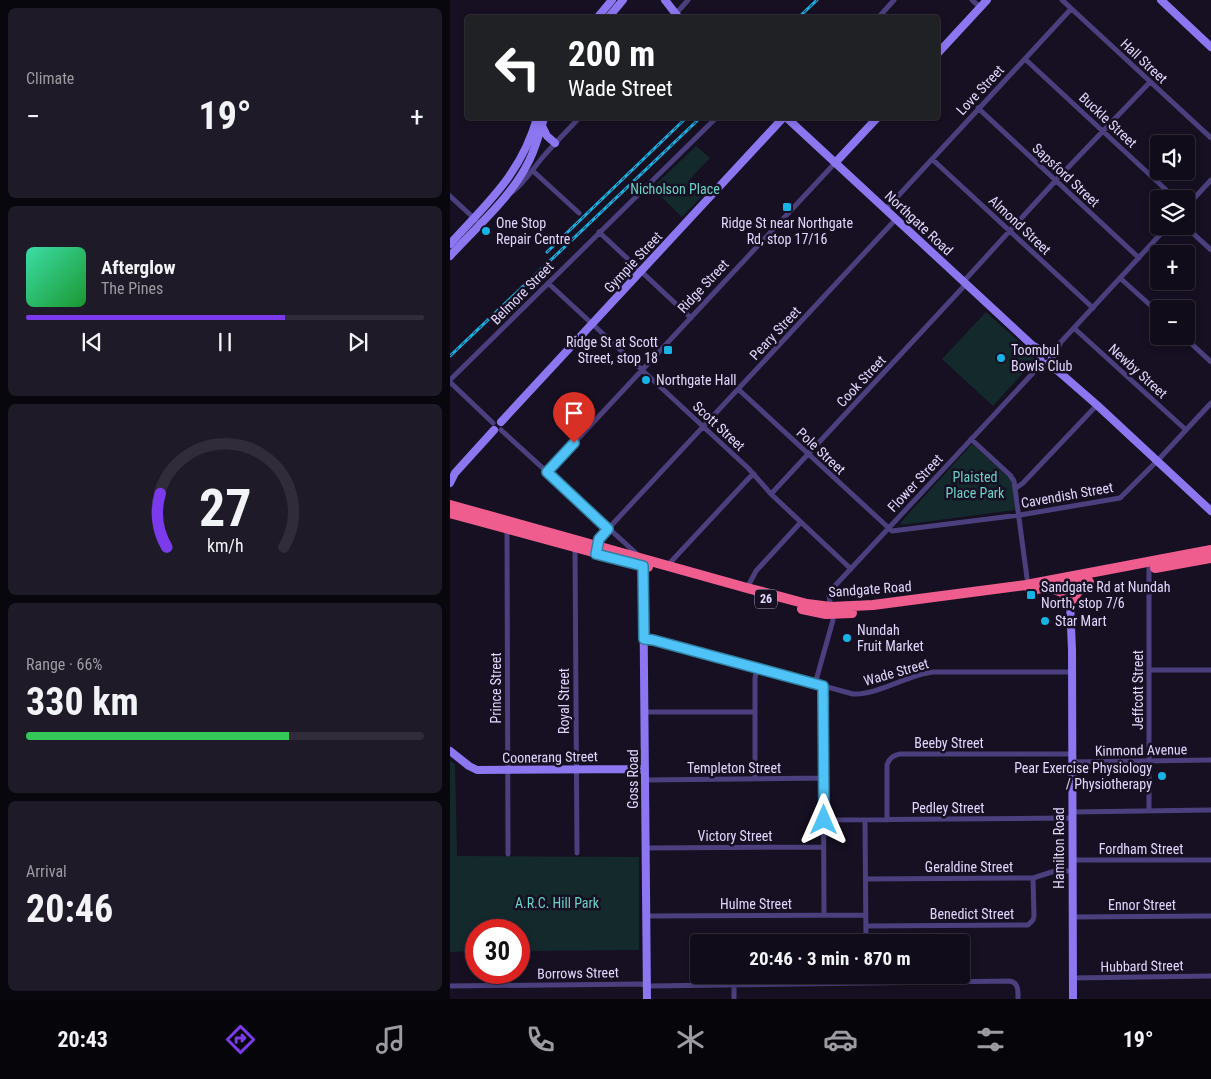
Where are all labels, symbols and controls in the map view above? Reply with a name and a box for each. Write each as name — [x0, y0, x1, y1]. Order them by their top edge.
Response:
text: 200 m — [568, 34, 655, 75]
icon: left — [485, 35, 550, 100]
street label: Hall Street — [1117, 35, 1171, 87]
street label: Love Street — [953, 62, 1007, 118]
text: Climate — [26, 69, 74, 88]
text: Wade Street — [568, 76, 673, 101]
street label: Buckle Street — [1076, 89, 1140, 151]
text: 19° — [198, 94, 252, 138]
text: − — [26, 100, 40, 133]
text: + — [410, 100, 424, 133]
map controls — [1150, 135, 1195, 345]
button: sound — [1150, 135, 1195, 180]
street label: Sapsford Street — [1029, 140, 1103, 210]
park label: Nicholson Place — [630, 181, 720, 197]
street label: Northgate Road — [882, 188, 956, 258]
button: layers — [1150, 190, 1195, 235]
street label: Almond Street — [986, 192, 1054, 258]
marker: Ridge St near Northgate Rd, stop 17/16 — [781, 201, 793, 213]
place label: One Stop Repair Centre — [496, 215, 571, 247]
place label: Ridge St near Northgate Rd, stop 17/16 — [721, 215, 853, 247]
marker: One Stop Repair Centre — [480, 225, 492, 237]
street label: Gympie Street — [601, 228, 665, 296]
button: + — [1150, 245, 1195, 290]
text: Afterglow — [101, 256, 175, 279]
street label: Ridge Street — [674, 256, 732, 316]
street label: Belmore Street — [487, 258, 557, 328]
text: The Pines — [101, 279, 163, 298]
button: − — [1150, 300, 1195, 345]
street label: Peary Street — [746, 303, 804, 363]
icon: previous — [78, 328, 106, 356]
icon: pause — [211, 328, 239, 356]
icon: next — [344, 328, 372, 356]
place label: Ridge St at Scott Street, stop 18 — [566, 334, 658, 366]
street label: Newby Street — [1106, 341, 1170, 401]
place label: Toombul Bowls Club — [1011, 342, 1072, 374]
marker: Ridge St at Scott Street, stop 18 — [662, 344, 674, 356]
street label: Cook Street — [833, 352, 889, 410]
marker: Toombul Bowls Club — [995, 352, 1007, 364]
place label: Northgate Hall — [656, 372, 737, 388]
marker: Northgate Hall — [640, 374, 652, 386]
pin — [553, 392, 595, 443]
street label: Scott Street — [690, 398, 748, 454]
icon: arrive — [560, 399, 588, 427]
street label: Pole Street — [793, 425, 849, 477]
street label: Flower Street — [884, 451, 946, 515]
park label: Plaisted Place Park — [946, 469, 1005, 501]
text: 27 — [199, 478, 251, 539]
street label: Cavendish Street — [1020, 479, 1114, 511]
text: km/h — [207, 535, 243, 556]
street label: Sandgate Road — [828, 578, 912, 600]
place label: Sandgate Rd at Nundah North, stop 7/6 — [1041, 579, 1171, 611]
marker: Sandgate Rd at Nundah North, stop 7/6 — [1025, 589, 1037, 601]
road number: 26 — [755, 590, 777, 608]
place label: Star Mart — [1055, 613, 1107, 629]
marker: Star Mart — [1039, 615, 1051, 627]
place label: Nundah Fruit Market — [857, 622, 924, 654]
marker: Nundah Fruit Market — [841, 632, 853, 644]
street label: Jeffcott Street — [1130, 650, 1146, 730]
street label: Prince Street — [488, 652, 504, 724]
text: Range · 66% — [26, 655, 102, 674]
street label: Wade Street — [862, 655, 930, 689]
street label: Royal Street — [556, 668, 572, 734]
text: 330 km — [26, 680, 139, 724]
street label: Beeby Street — [914, 735, 984, 751]
street label: Kinmond Avenue — [1095, 741, 1188, 759]
street label: Coonerang Street — [502, 748, 598, 766]
street label: Goss Road — [625, 749, 641, 809]
street label: Templeton Street — [687, 760, 781, 776]
place label: Pear Exercise Physiology / Physiotherapy — [1014, 760, 1152, 792]
marker: Pear Exercise Physiology / Physiotherapy — [1156, 770, 1168, 782]
position arrow — [797, 793, 849, 845]
street label: Pedley Street — [912, 800, 984, 816]
street label: Hamilton Road — [1051, 807, 1067, 889]
street label: Victory Street — [698, 828, 772, 844]
street label: Fordham Street — [1099, 841, 1183, 857]
street label: Geraldine Street — [925, 859, 1013, 875]
text: Arrival — [26, 862, 67, 881]
text: 20:46 — [26, 887, 113, 931]
park label: A.R.C. Hill Park — [515, 895, 600, 911]
street label: Hulme Street — [720, 896, 792, 912]
street label: Ennor Street — [1108, 897, 1176, 913]
street label: Benedict Street — [930, 906, 1014, 922]
speed limit sign: 30 — [465, 919, 530, 984]
text: 20:46 · 3 min · 870 m — [749, 947, 911, 970]
street label: Hubbard Street — [1100, 957, 1184, 975]
street label: Borrows Street — [537, 964, 619, 982]
icon: directions — [223, 1022, 258, 1057]
icon: music — [373, 1022, 408, 1057]
icon: phone — [523, 1022, 558, 1057]
icon: climate — [673, 1022, 708, 1057]
icon: car — [823, 1022, 858, 1057]
icon: filters — [973, 1022, 1008, 1057]
text: 20:43 — [57, 1027, 108, 1052]
text: 19° — [1123, 1027, 1153, 1052]

